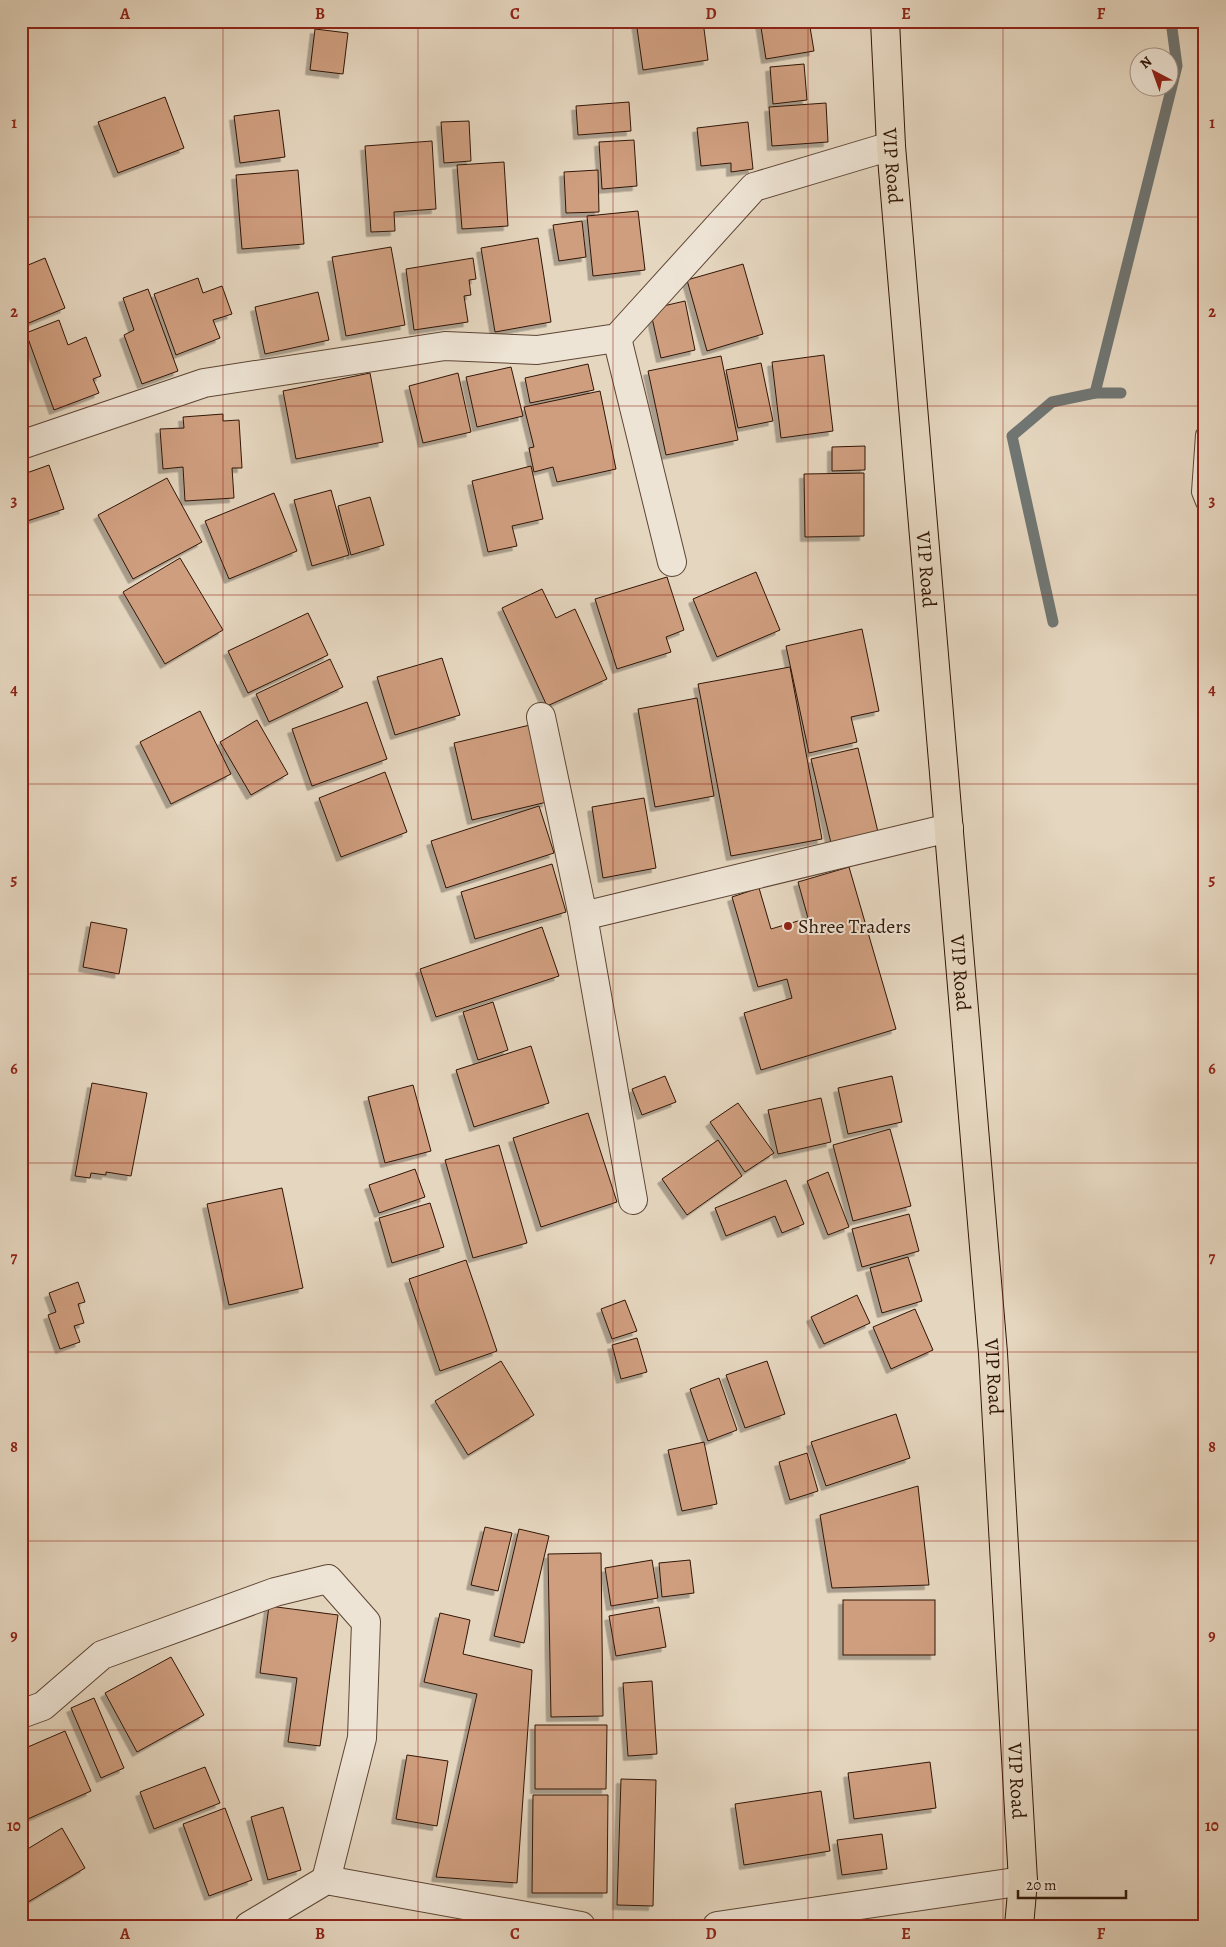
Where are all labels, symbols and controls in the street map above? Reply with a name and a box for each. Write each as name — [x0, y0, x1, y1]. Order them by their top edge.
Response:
text: A — [119, 3, 131, 25]
text: B — [315, 3, 325, 25]
text: C — [510, 3, 520, 25]
text: D — [705, 3, 717, 25]
text: E — [901, 3, 911, 25]
text: F — [1097, 3, 1106, 25]
north arrow — [1128, 48, 1178, 98]
text: N — [1136, 52, 1156, 73]
text: 1 — [11, 112, 17, 134]
text: 1 — [1209, 112, 1215, 134]
street label: VIP Road — [876, 126, 909, 205]
text: 2 — [10, 301, 18, 323]
text: 2 — [1208, 301, 1216, 323]
text: 3 — [11, 490, 18, 512]
text: 3 — [1209, 490, 1216, 512]
street label: VIP Road — [910, 529, 943, 609]
text: 4 — [10, 679, 18, 701]
text: 4 — [1208, 679, 1216, 701]
text: 5 — [11, 869, 18, 891]
text: 5 — [1209, 869, 1216, 891]
place label: Shree Traders — [798, 913, 911, 940]
marker: Shree Traders — [782, 920, 794, 932]
street label: VIP Road — [944, 933, 977, 1012]
text: 6 — [10, 1058, 18, 1080]
text: 6 — [1208, 1058, 1216, 1080]
text: 7 — [11, 1247, 18, 1269]
text: 7 — [1209, 1247, 1216, 1269]
street label: VIP Road — [978, 1336, 1009, 1416]
text: 8 — [10, 1436, 18, 1458]
text: 8 — [1208, 1436, 1216, 1458]
text: 9 — [10, 1625, 18, 1647]
text: 9 — [1208, 1625, 1216, 1647]
street label: VIP Road — [1001, 1741, 1032, 1820]
text: 10 — [7, 1815, 21, 1837]
text: 10 — [1205, 1815, 1219, 1837]
scale bar — [1018, 1867, 1126, 1899]
text: 20 m — [1026, 1875, 1057, 1895]
text: A — [119, 1923, 131, 1945]
text: B — [315, 1923, 325, 1945]
text: C — [510, 1923, 520, 1945]
text: D — [705, 1923, 717, 1945]
text: E — [901, 1923, 911, 1945]
text: F — [1097, 1923, 1106, 1945]

